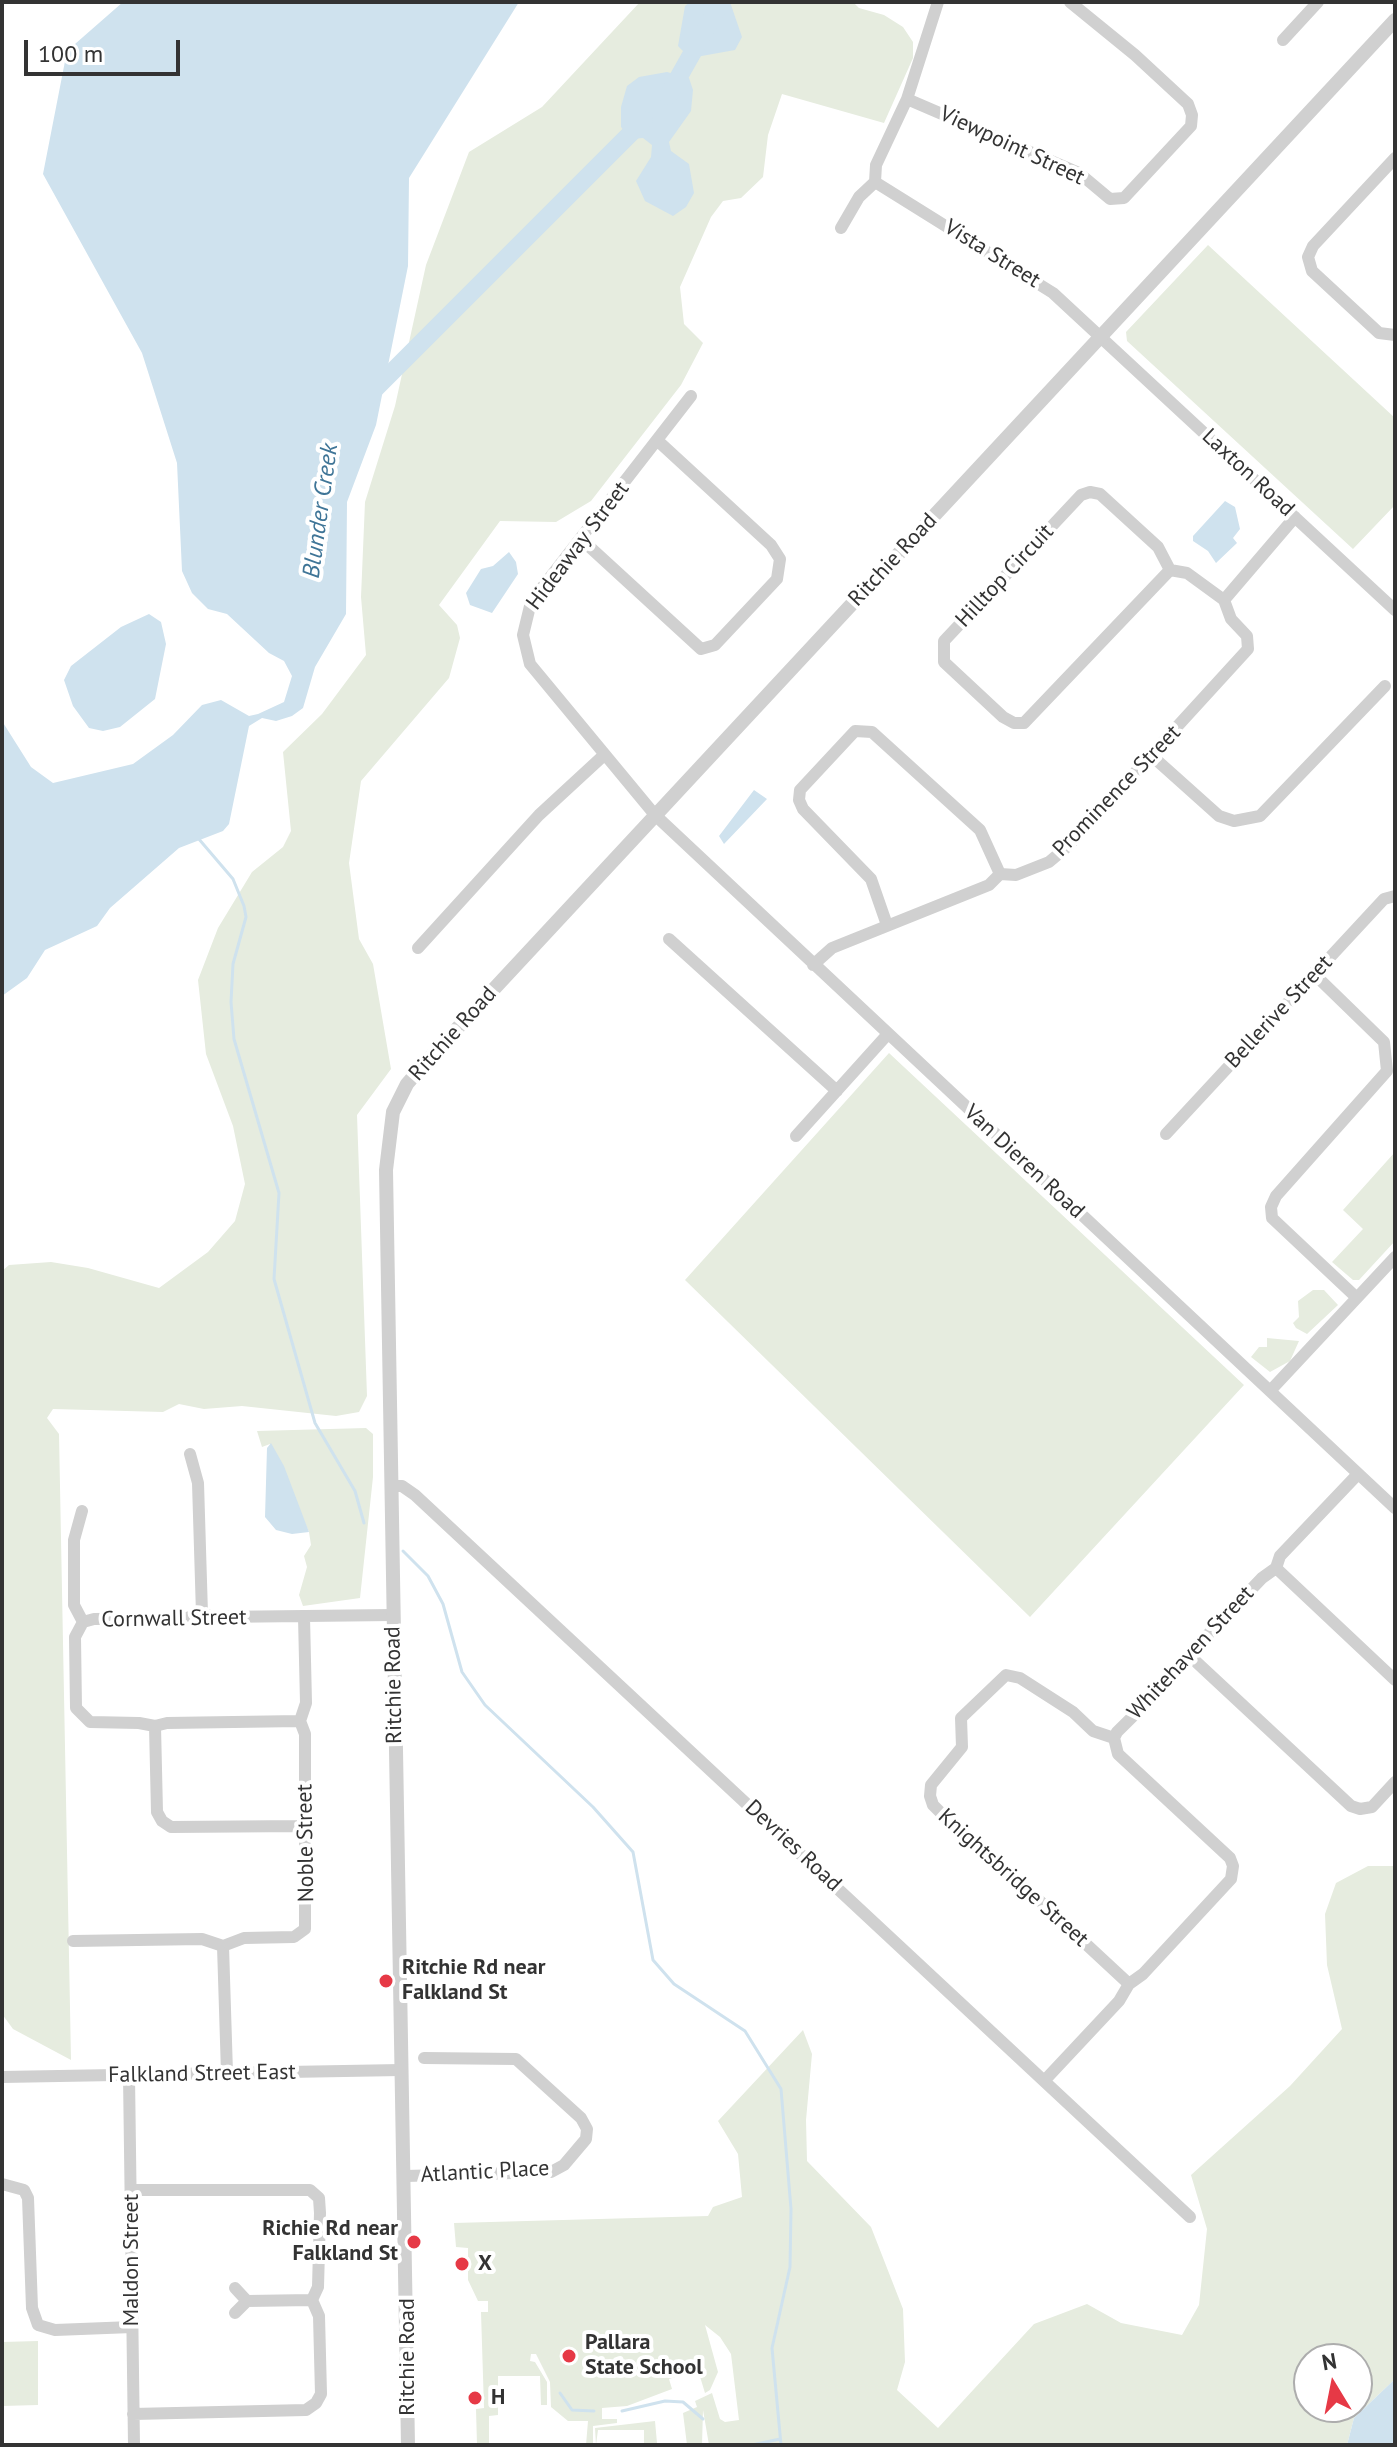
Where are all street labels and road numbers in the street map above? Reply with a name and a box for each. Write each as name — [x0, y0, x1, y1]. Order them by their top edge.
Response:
street label: Viewpoint Street — [935, 101, 1089, 191]
street label: Vista Street — [939, 214, 1045, 294]
street label: Laxton Road — [1196, 424, 1300, 522]
street label: Hideaway Street — [521, 477, 635, 615]
street label: Ritchie Road — [843, 508, 943, 612]
street label: Hilltop Circuit — [951, 519, 1059, 633]
street label: Prominence Street — [1048, 720, 1186, 862]
street label: Bellerive Street — [1220, 950, 1338, 1074]
street label: Ritchie Road — [404, 981, 502, 1087]
street label: Van Dieren Road — [958, 1100, 1090, 1224]
street label: Whitehaven Street — [1122, 1581, 1260, 1725]
street label: Cornwall Street — [101, 1605, 247, 1633]
street label: Ritchie Road — [380, 1626, 408, 1744]
street label: Noble Street — [292, 1784, 320, 1902]
street label: Devries Road — [739, 1795, 847, 1897]
street label: Knightsbridge Street — [932, 1803, 1094, 1953]
street label: Falkland Street East — [108, 2059, 296, 2089]
street label: Atlantic Place — [420, 2155, 550, 2189]
street label: Maldon Street — [119, 2194, 145, 2326]
street label: Ritchie Road — [395, 2298, 421, 2416]

